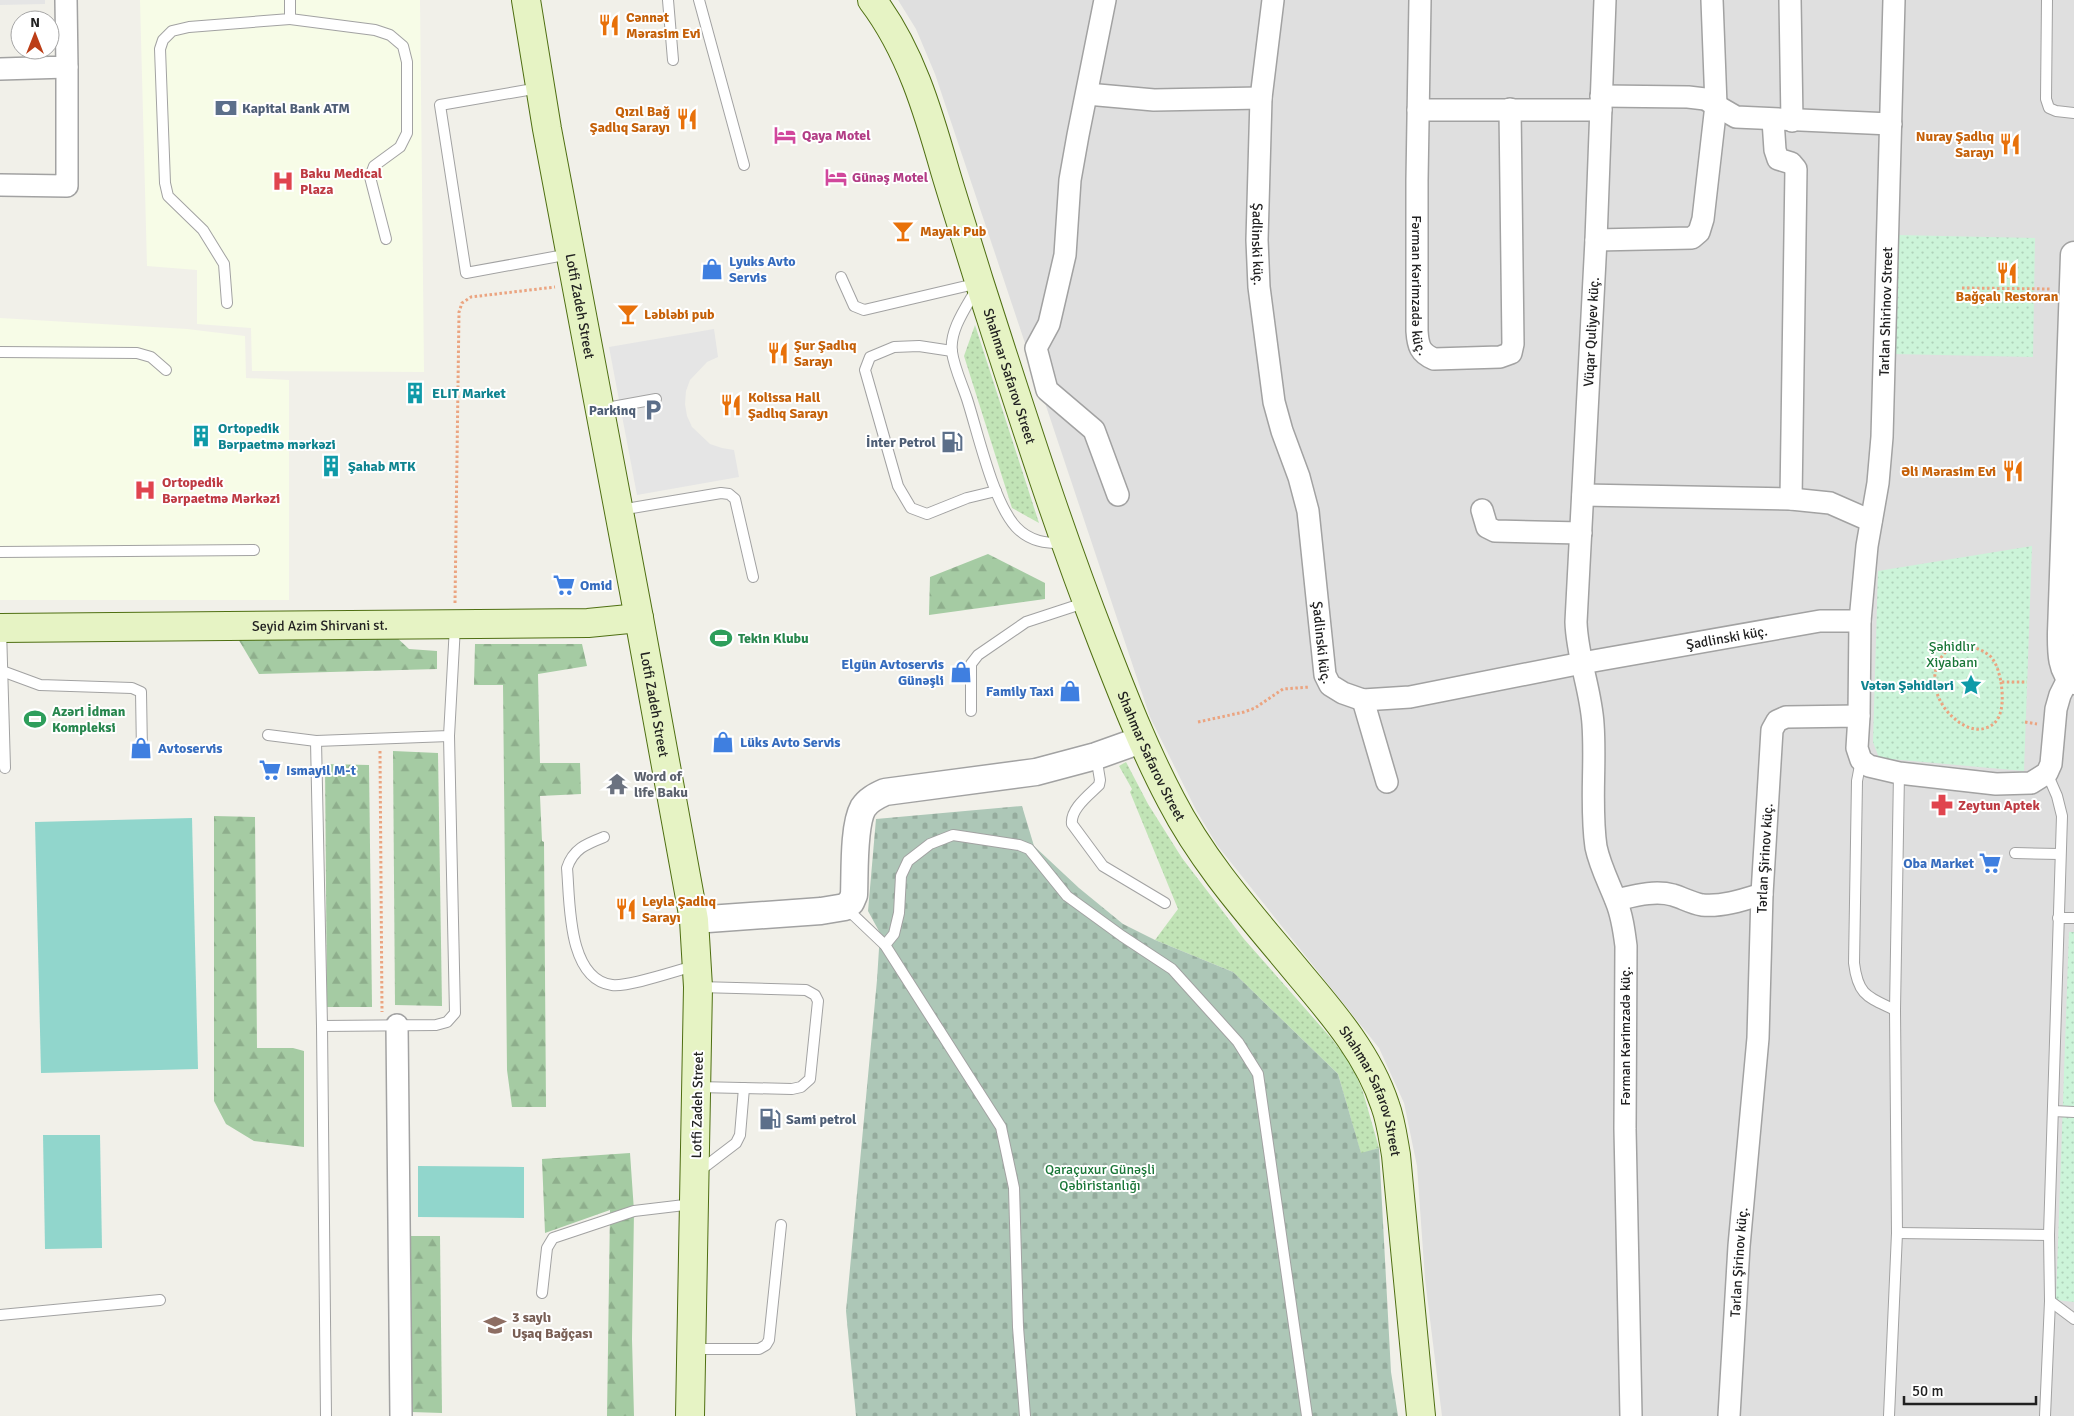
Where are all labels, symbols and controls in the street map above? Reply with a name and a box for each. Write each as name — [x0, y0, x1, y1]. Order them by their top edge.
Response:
place label: Cənnət Mərasim Evi — [626, 9, 700, 42]
north arrow — [10, 10, 60, 60]
restaurant icon: Cənnət Mərasim Evi — [596, 12, 622, 38]
text: N — [30, 14, 40, 31]
bank icon: Kapital Bank ATM — [213, 95, 239, 121]
place label: Kapital Bank ATM — [242, 100, 350, 117]
place label: Qızıl Bağ Şadlıq Sarayı — [590, 103, 670, 136]
restaurant icon: Qızıl Bağ Şadlıq Sarayı — [674, 106, 700, 132]
hotel icon: Qaya Motel — [772, 122, 798, 148]
place label: Qaya Motel — [802, 127, 871, 144]
place label: Nuray Şadlıq Sarayı — [1916, 128, 1994, 161]
restaurant icon: Nuray Şadlıq Sarayı — [1997, 131, 2023, 157]
hotel icon: Günəş Motel — [823, 164, 849, 190]
place label: Baku Medical Plaza — [300, 165, 383, 198]
hospital icon: Baku Medical Plaza — [270, 168, 296, 194]
place label: Günəş Motel — [852, 169, 929, 186]
street label: Şadlinski küç. — [1248, 203, 1267, 286]
street label: Fərman Kərimzadə küç. — [1408, 215, 1430, 359]
bar icon: Mayak Pub — [890, 218, 916, 244]
place label: Mayak Pub — [920, 223, 987, 240]
street label: Tarlan Shirinov Street — [1876, 247, 1896, 376]
street label: Lotfi Zadeh Street — [562, 252, 598, 360]
place label: Lyuks Avto Servis — [729, 253, 796, 286]
shop icon: Lyuks Avto Servis — [699, 256, 725, 282]
restaurant icon: Bağçalı Restoran — [1994, 260, 2020, 286]
street label: Vüqar Quliyev küç. — [1580, 277, 1603, 387]
place label: Bağçalı Restoran — [1956, 288, 2059, 305]
bar icon: Ləbləbi pub — [615, 301, 641, 327]
place label: Ləbləbi pub — [644, 306, 715, 323]
street label: Shahmar Safarov Street — [979, 306, 1039, 446]
place label: Şur Şadlıq Sarayı — [794, 337, 857, 370]
restaurant icon: Şur Şadlıq Sarayı — [765, 340, 791, 366]
building icon: ELIT Market — [402, 380, 428, 406]
place label: ELIT Market — [432, 385, 506, 402]
place label: Kolissa Hall Şadlıq Sarayı — [748, 389, 828, 422]
restaurant icon: Kolissa Hall Şadlıq Sarayı — [718, 392, 744, 418]
parking icon: Parkinq — [640, 397, 666, 423]
place label: Parkinq — [589, 402, 636, 419]
place label: Ortopedik Bərpaetmə mərkəzi — [218, 420, 336, 453]
building icon: Ortopedik Bərpaetmə mərkəzi — [188, 423, 214, 449]
fuel station icon: İnter Petrol — [939, 429, 965, 455]
place label: İnter Petrol — [866, 434, 937, 451]
building icon: Şahab MTK — [318, 453, 344, 479]
place label: Şahab MTK — [348, 458, 416, 475]
restaurant icon: Əli Mərasim Evi — [2000, 458, 2026, 484]
place label: Əli Mərasim Evi — [1901, 463, 1996, 480]
place label: Ortopedik Bərpaetmə Mərkəzi — [162, 474, 280, 507]
hospital icon: Ortopedik Bərpaetmə Mərkəzi — [132, 477, 158, 503]
supermarket icon: Omid — [551, 572, 577, 598]
place label: Omid — [580, 577, 613, 594]
street label: Şadlinski küç. — [1308, 600, 1336, 686]
street label: Seyid Azim Shirvani st. — [252, 617, 388, 635]
street label: Şadlinski küç. — [1685, 622, 1769, 653]
sports icon: Tekin Klubu — [708, 625, 734, 651]
place label: Tekin Klubu — [738, 630, 809, 647]
park label: Şəhidlır Xiyabanı — [1926, 638, 1978, 671]
street label: Lotfi Zadeh Street — [636, 650, 672, 759]
place label: Elgün Avtoservis Günəşli — [841, 656, 944, 689]
shop icon: Elgün Avtoservis Günəşli — [948, 659, 974, 685]
place icon: Vətən Şəhidləri — [1958, 672, 1984, 698]
place label: Vətən Şəhidləri — [1861, 677, 1954, 694]
shop icon: Family Taxi — [1057, 678, 1083, 704]
place label: Family Taxi — [986, 683, 1054, 700]
street label: Shahmar Safarov Street — [1114, 689, 1189, 824]
place label: Azəri İdman Kompleksi — [52, 703, 126, 736]
sports icon: Azəri İdman Kompleksi — [22, 706, 48, 732]
shop icon: Lüks Avto Servis — [710, 729, 736, 755]
place label: Lüks Avto Servis — [740, 734, 841, 751]
shop icon: Avtoservis — [128, 735, 154, 761]
place label: Avtoservis — [158, 740, 222, 757]
supermarket icon: Ismayil M-t — [257, 757, 283, 783]
place label: Ismayil M-t — [286, 762, 357, 779]
place label: Word of life Baku — [634, 768, 688, 801]
temple icon: Word of life Baku — [604, 771, 630, 797]
pharmacy icon: Zeytun Aptek — [1929, 792, 1955, 818]
place label: Zeytun Aptek — [1958, 797, 2040, 814]
street label: Tərlan Şirinov küç. — [1753, 803, 1777, 914]
supermarket icon: Oba Market — [1977, 850, 2003, 876]
place label: Oba Market — [1903, 855, 1975, 872]
place label: Leyla Şadlıq Sarayı — [642, 893, 717, 926]
restaurant icon: Leyla Şadlıq Sarayı — [613, 896, 639, 922]
street label: Fərman Kərimzadə küç. — [1617, 966, 1634, 1106]
street label: Shahmar Safarov Street — [1335, 1022, 1404, 1158]
street label: Lotfi Zadeh Street — [688, 1051, 707, 1159]
fuel station icon: Sami petrol — [757, 1106, 783, 1132]
place label: Sami petrol — [786, 1111, 857, 1128]
park label: Qaraçuxur Günəşli Qəbiristanlığı — [1045, 1161, 1155, 1194]
street label: Tərlan Şirinov küç. — [1727, 1207, 1751, 1318]
place label: 3 saylı Uşaq Bağçası — [512, 1309, 593, 1342]
school or university icon: 3 saylı Uşaq Bağçası — [482, 1312, 508, 1338]
scale bar — [1904, 1374, 2036, 1406]
text: 50 m — [1912, 1382, 1943, 1400]

